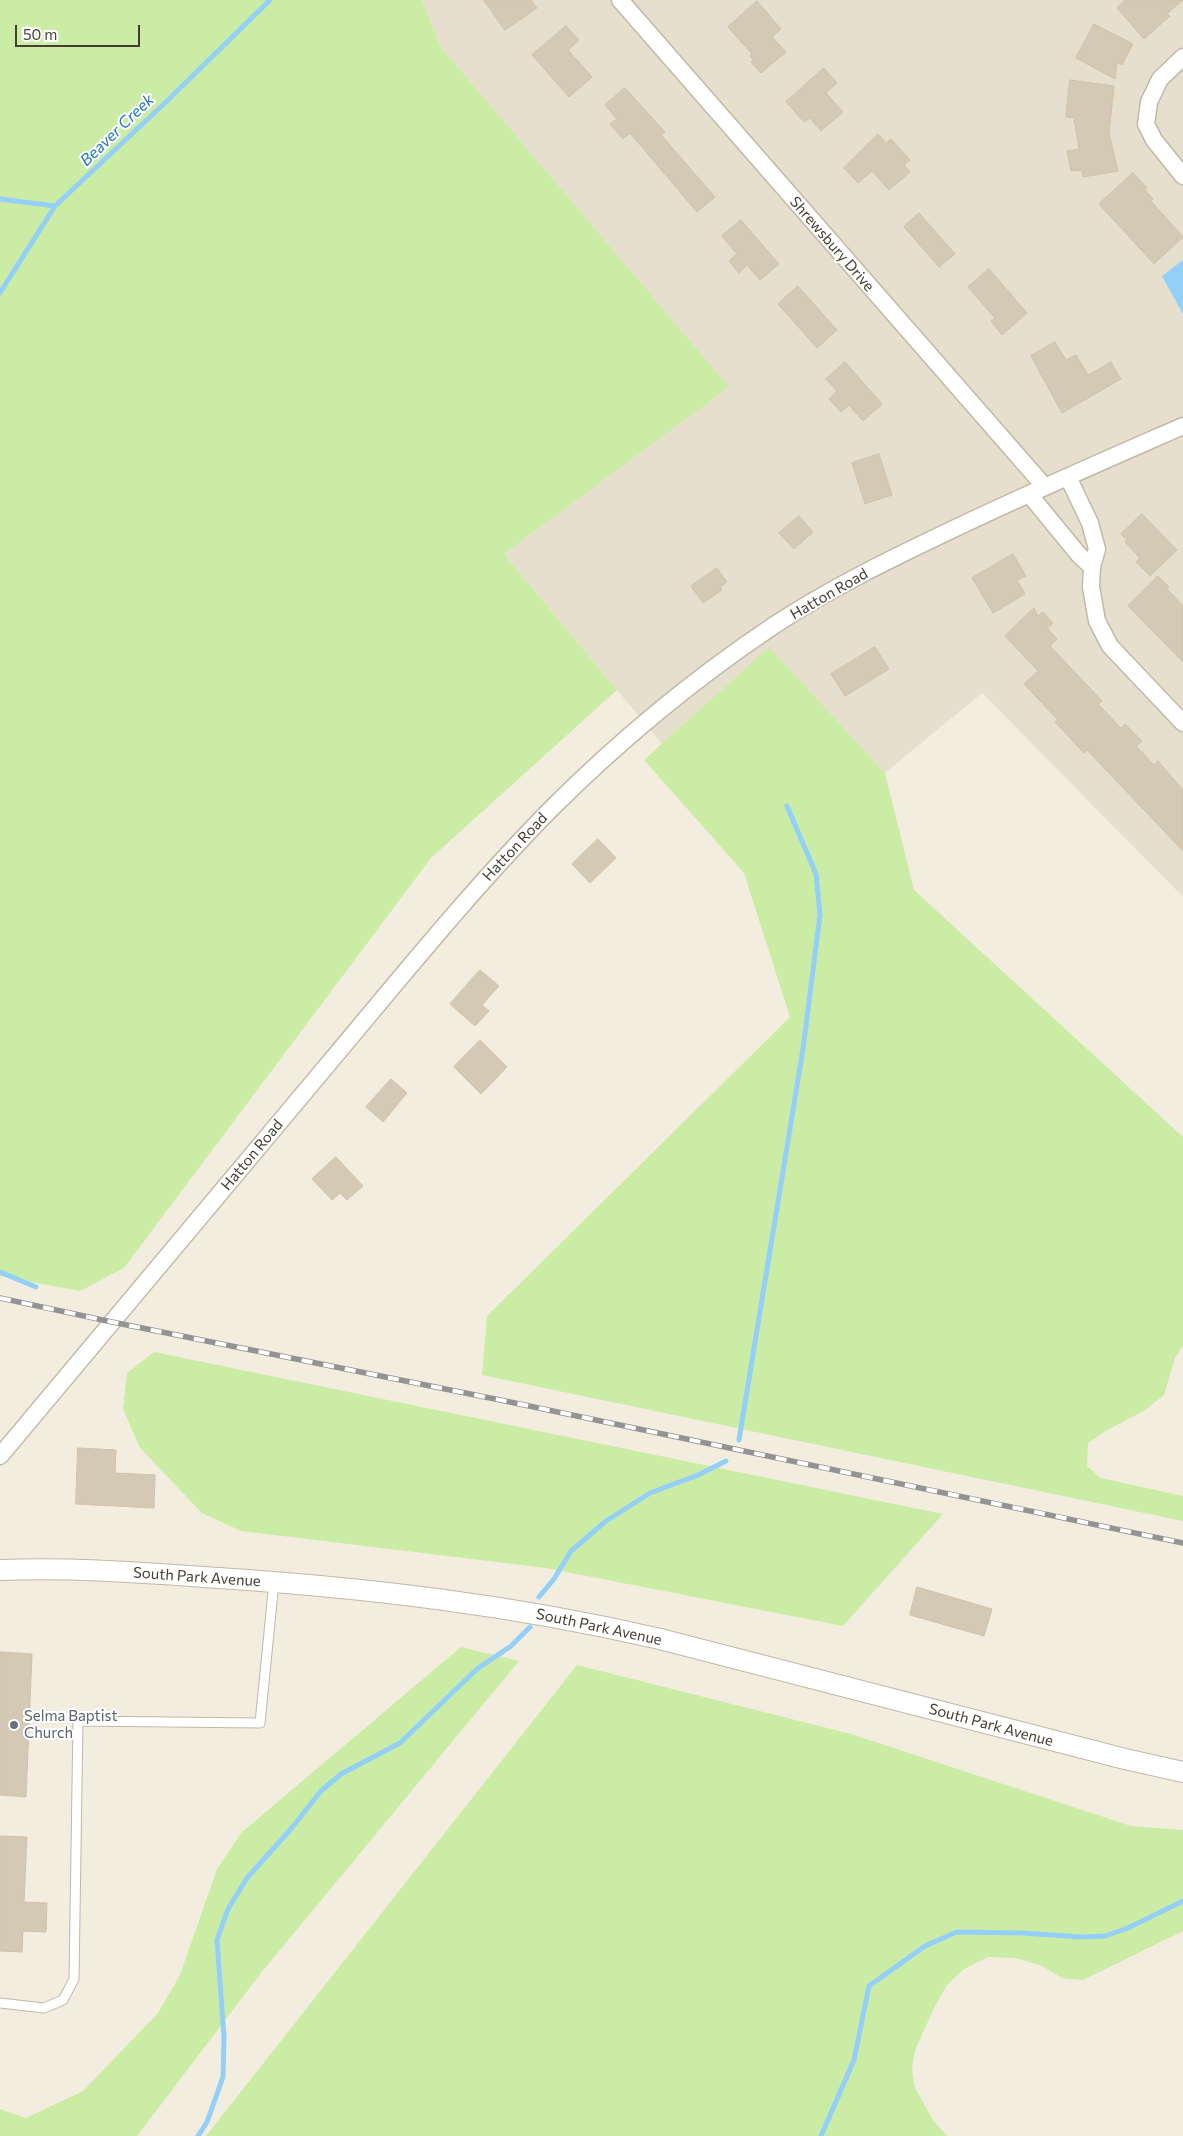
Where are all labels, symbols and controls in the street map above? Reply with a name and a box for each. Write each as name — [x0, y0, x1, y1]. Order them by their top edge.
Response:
scale bar — [18, 15, 142, 47]
text: 50 m — [23, 25, 57, 43]
water label: Beaver Creek — [76, 90, 158, 170]
street label: Shrewsbury Drive — [786, 193, 878, 295]
street label: Hatton Road — [787, 565, 871, 623]
street label: Hatton Road — [479, 809, 551, 885]
street label: Hatton Road — [217, 1116, 287, 1194]
street label: South Park Avenue — [133, 1564, 261, 1590]
street label: South Park Avenue — [535, 1605, 663, 1649]
street label: South Park Avenue — [927, 1700, 1055, 1750]
place label: Selma Baptist Church — [24, 1707, 118, 1742]
marker: Selma Baptist Church — [8, 1719, 20, 1731]

